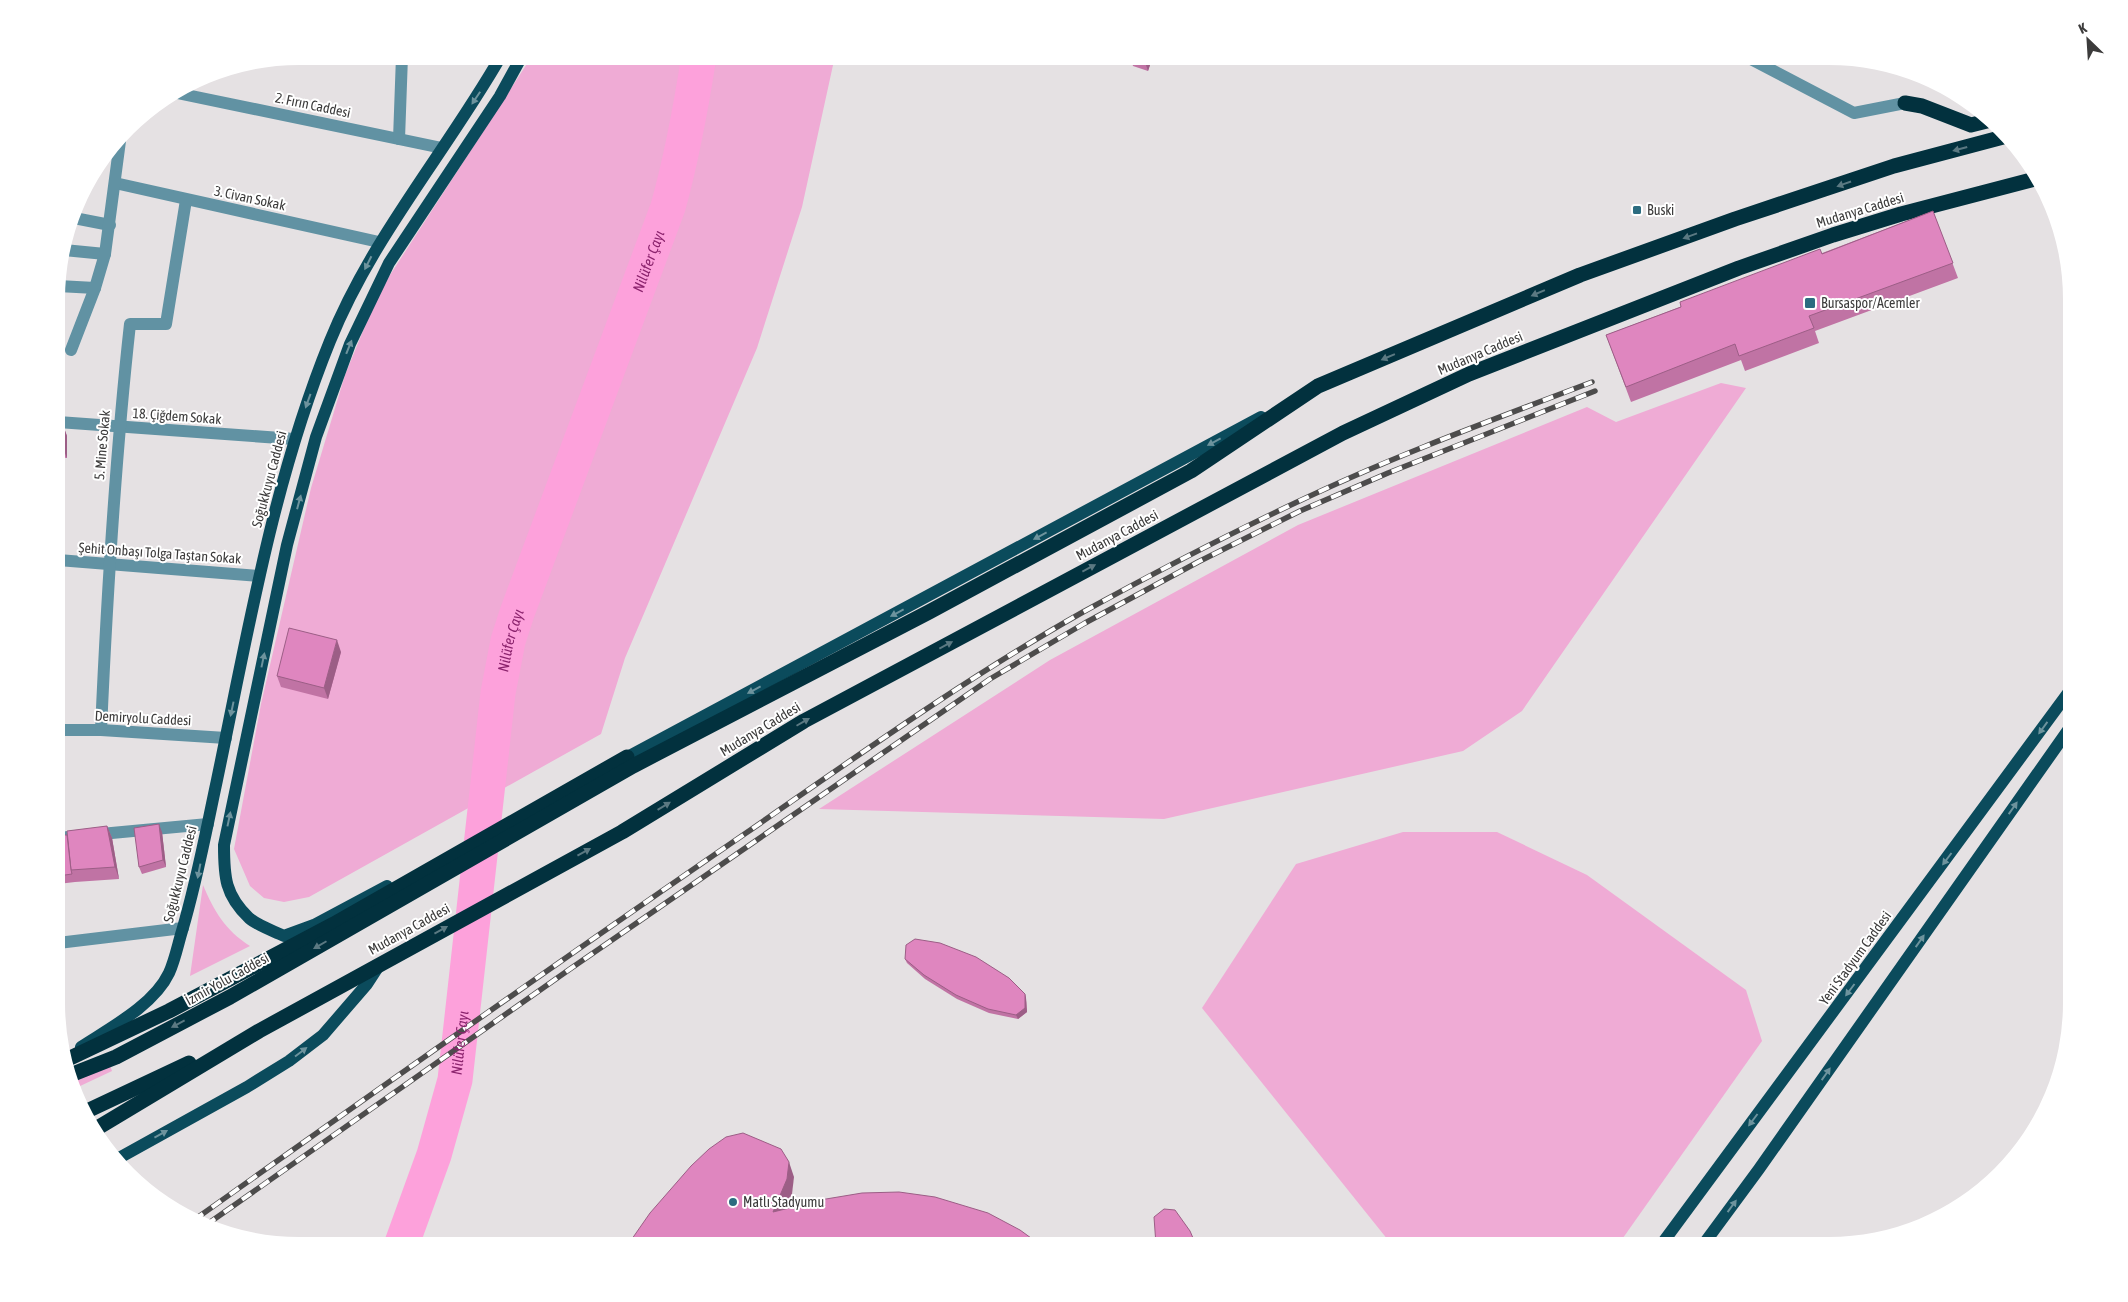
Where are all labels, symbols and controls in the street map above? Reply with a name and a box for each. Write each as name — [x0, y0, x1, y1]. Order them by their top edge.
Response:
north arrow — [2063, 15, 2113, 65]
text: K — [2076, 19, 2089, 37]
street label: 2. Fırın Caddesi — [274, 89, 352, 121]
one-way arrow — [471, 91, 481, 105]
one-way arrow — [1952, 145, 1967, 153]
one-way arrow — [1836, 181, 1851, 188]
street label: 3. Civan Sokak — [213, 183, 287, 213]
street label: Mudanya Caddesi — [1814, 189, 1906, 231]
place label: Buski — [1647, 202, 1674, 218]
marker: Buski — [1631, 204, 1643, 216]
water label: Nilüfer Çayı — [629, 227, 667, 294]
one-way arrow — [1682, 232, 1697, 240]
one-way arrow — [364, 256, 372, 271]
one-way arrow — [1530, 289, 1545, 297]
place label: Bursaspor/Acemler — [1821, 295, 1920, 311]
marker: Bursaspor/Acemler — [1803, 296, 1817, 310]
street label: Mudanya Caddesi — [1435, 328, 1525, 378]
one-way arrow — [346, 340, 353, 355]
one-way arrow — [1381, 353, 1395, 361]
one-way arrow — [304, 394, 312, 409]
street label: 18. Çiğdem Sokak — [132, 405, 222, 427]
street label: 5. Mine Sokak — [91, 409, 113, 481]
street label: Soğukkuyu Caddesi — [248, 429, 290, 529]
one-way arrow — [1207, 438, 1221, 446]
one-way arrow — [295, 494, 303, 509]
street label: Mudanya Caddesi — [1073, 507, 1161, 563]
one-way arrow — [1033, 532, 1047, 540]
street label: Şehit Onbaşı Tolga Taştan Sokak — [78, 539, 242, 567]
one-way arrow — [1082, 564, 1096, 572]
water label: Nilüfer Çayı — [494, 606, 526, 673]
one-way arrow — [890, 608, 903, 617]
one-way arrow — [938, 641, 953, 649]
one-way arrow — [259, 653, 267, 668]
one-way arrow — [747, 685, 760, 694]
street label: Mudanya Caddesi — [717, 699, 803, 759]
one-way arrow — [227, 702, 235, 718]
street label: Demiryolu Caddesi — [94, 707, 192, 729]
one-way arrow — [796, 717, 809, 726]
one-way arrow — [2037, 721, 2048, 734]
one-way arrow — [2008, 801, 2018, 815]
one-way arrow — [657, 802, 670, 811]
one-way arrow — [226, 811, 234, 827]
street label: Soğukkuyu Caddesi — [160, 824, 200, 924]
one-way arrow — [577, 848, 591, 857]
one-way arrow — [1941, 852, 1952, 865]
one-way arrow — [194, 864, 202, 880]
street label: Mudanya Caddesi — [365, 900, 453, 958]
street label: Yeni Stadyum Caddesi — [1816, 908, 1894, 1008]
one-way arrow — [434, 926, 449, 934]
one-way arrow — [1915, 934, 1925, 948]
one-way arrow — [313, 941, 328, 949]
street label: İzmir Yolu Caddesi — [182, 949, 272, 1009]
one-way arrow — [1845, 983, 1855, 997]
water label: Nilüfer Çayı — [447, 1009, 471, 1076]
one-way arrow — [171, 1020, 186, 1028]
one-way arrow — [294, 1047, 308, 1057]
one-way arrow — [1821, 1067, 1831, 1081]
one-way arrow — [1748, 1113, 1758, 1127]
one-way arrow — [155, 1130, 168, 1139]
place label: Matlı Stadyumu — [743, 1194, 824, 1210]
marker: Matlı Stadyumu — [727, 1196, 739, 1208]
one-way arrow — [1727, 1199, 1737, 1213]

